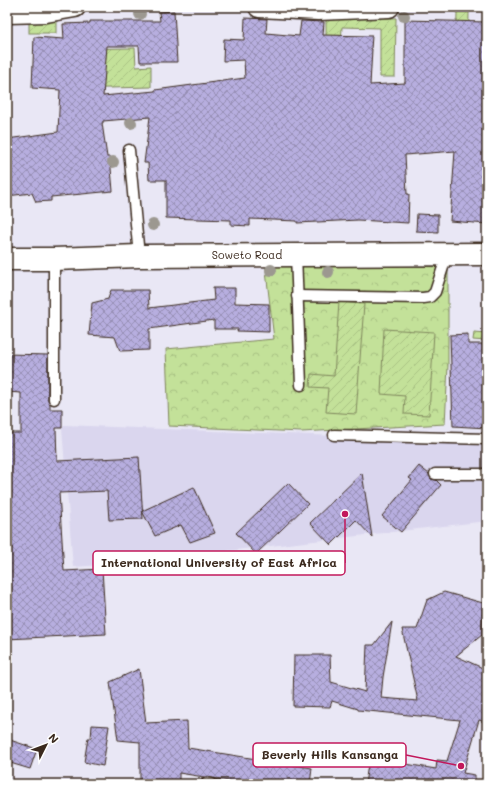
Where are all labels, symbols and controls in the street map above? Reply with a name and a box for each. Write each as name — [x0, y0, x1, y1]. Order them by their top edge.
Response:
street label: Soweto Road — [212, 247, 282, 262]
callout: International University of East Africa — [93, 551, 345, 575]
text: International University of East Africa — [101, 554, 337, 570]
north arrow — [26, 725, 66, 765]
text: N — [45, 730, 62, 746]
callout: Beverly Hills Kansanga — [253, 743, 406, 767]
text: Beverly Hills Kansanga — [262, 746, 398, 762]

